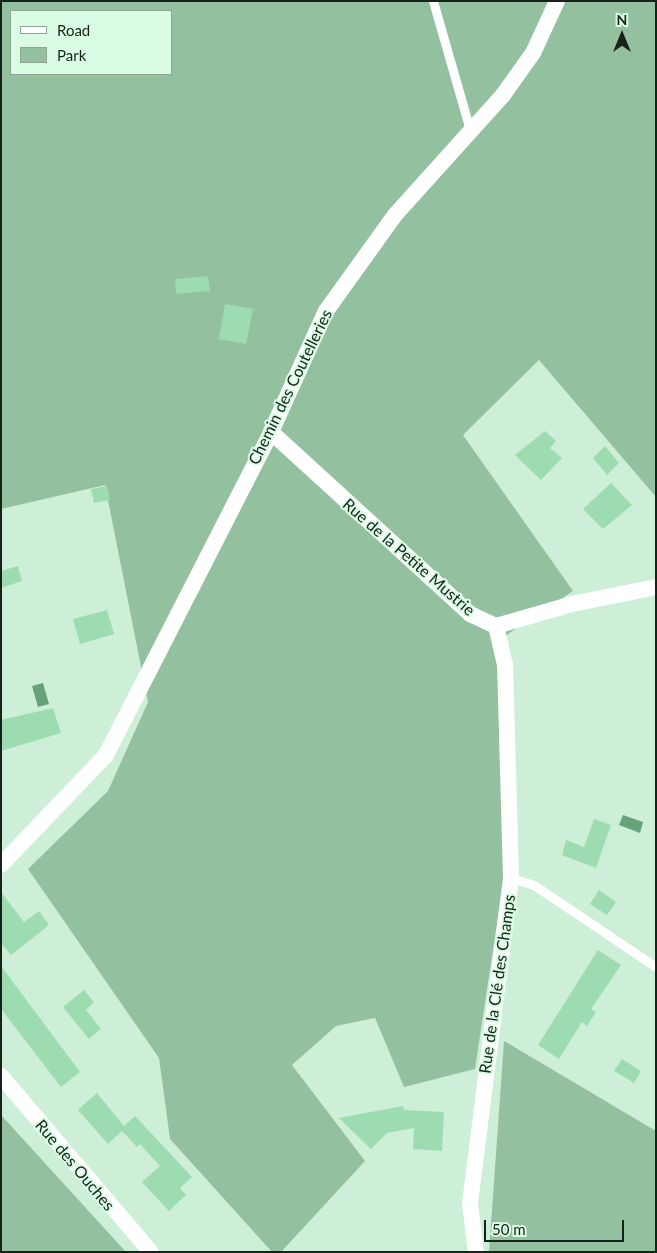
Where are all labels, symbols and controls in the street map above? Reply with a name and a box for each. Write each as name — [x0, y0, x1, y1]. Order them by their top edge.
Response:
legend — [10, 10, 172, 75]
north arrow — [597, 10, 647, 60]
text: N — [617, 11, 627, 28]
text: Road — [57, 21, 90, 39]
text: Park — [57, 46, 86, 64]
street label: Chemin des Coutelleries — [244, 306, 336, 468]
street label: Rue de la Petite Mustrie — [339, 494, 479, 620]
street label: Rue de la Clé des Champs — [475, 893, 519, 1075]
street label: Rue des Ouches — [31, 1115, 119, 1215]
scale bar — [487, 1210, 627, 1242]
text: 50 m — [492, 1220, 526, 1238]

